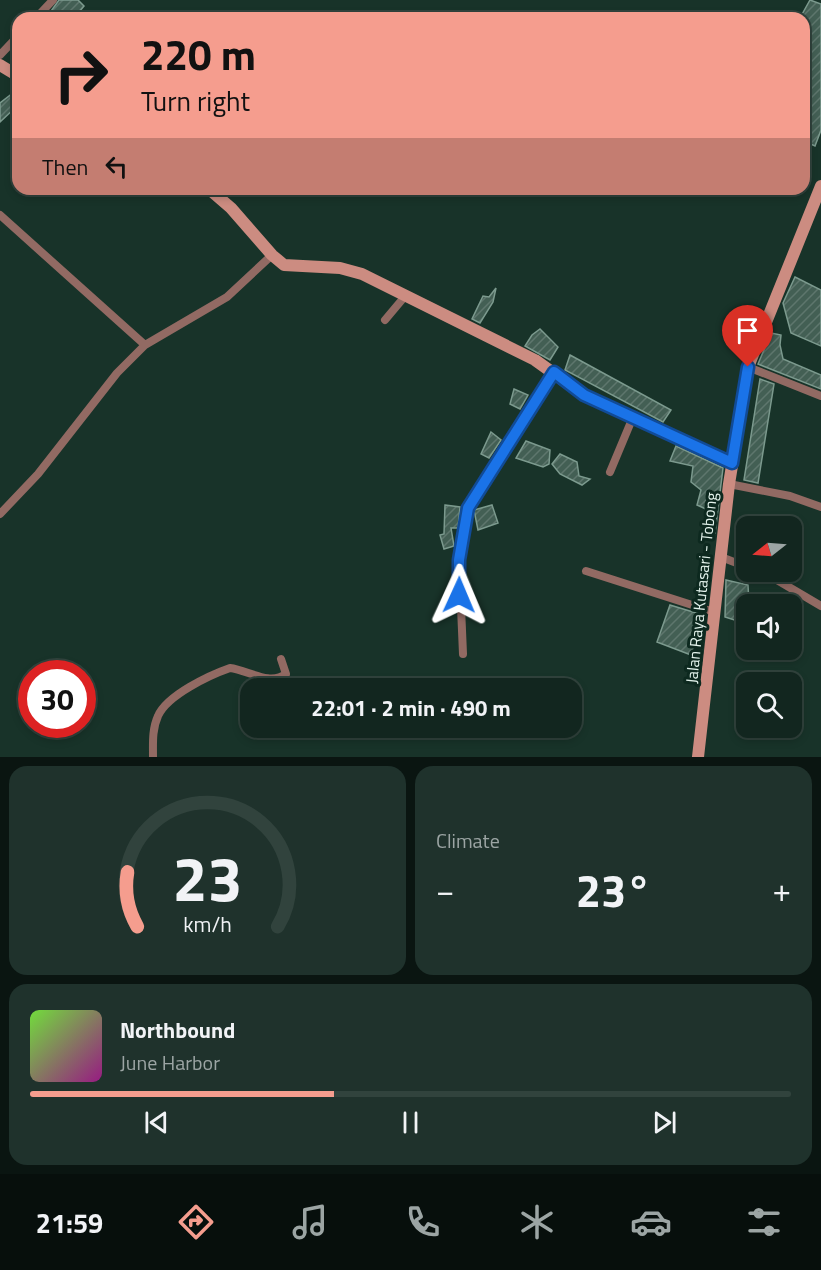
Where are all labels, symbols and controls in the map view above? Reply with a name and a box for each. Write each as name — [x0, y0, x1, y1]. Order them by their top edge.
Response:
text: 220 m — [141, 22, 256, 86]
icon: right — [42, 36, 120, 114]
text: Turn right — [141, 80, 250, 121]
text: Then — [42, 150, 88, 184]
icon: left — [100, 150, 133, 183]
pin — [722, 305, 773, 367]
icon: arrive — [731, 314, 764, 347]
street label: Jalan Raya Kutasari - Tobong — [679, 491, 723, 685]
north arrow — [736, 516, 802, 582]
map controls — [736, 516, 802, 738]
position arrow — [427, 563, 491, 627]
button: sound — [736, 594, 802, 660]
speed limit sign: 30 — [18, 660, 96, 738]
button: search — [736, 672, 802, 738]
text: 22:01 · 2 min · 490 m — [311, 691, 511, 725]
text: Climate — [436, 825, 500, 856]
text: 23 — [173, 830, 242, 925]
text: 23° — [576, 856, 651, 924]
text: − — [436, 865, 454, 915]
text: + — [773, 865, 791, 915]
text: km/h — [183, 909, 232, 941]
text: Northbound — [120, 1013, 235, 1047]
text: June Harbor — [120, 1047, 220, 1078]
icon: previous — [140, 1106, 173, 1139]
icon: pause — [394, 1106, 427, 1139]
icon: next — [648, 1106, 681, 1139]
icon: directions — [175, 1201, 217, 1243]
icon: music — [289, 1201, 331, 1243]
icon: phone — [402, 1201, 444, 1243]
icon: climate — [516, 1201, 558, 1243]
icon: car — [630, 1201, 672, 1243]
icon: filters — [743, 1201, 785, 1243]
text: 21:59 — [36, 1202, 103, 1243]

